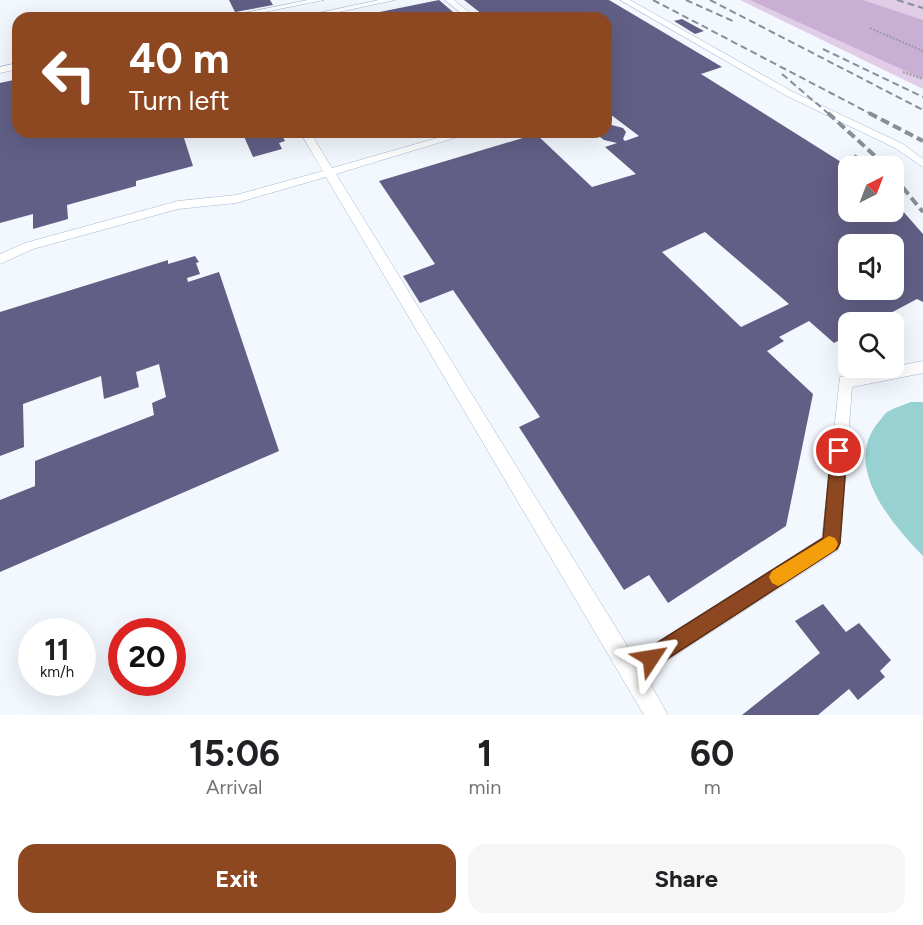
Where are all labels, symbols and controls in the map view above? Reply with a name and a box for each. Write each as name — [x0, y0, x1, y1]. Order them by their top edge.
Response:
text: 40 m — [129, 33, 229, 84]
icon: left — [30, 36, 108, 114]
text: Turn left — [129, 84, 229, 117]
north arrow — [838, 156, 904, 222]
map controls — [838, 156, 904, 378]
button: sound — [838, 234, 904, 300]
button: search — [838, 312, 904, 378]
pin — [813, 425, 864, 476]
icon: arrive — [822, 434, 855, 467]
speed limit sign: 20 — [108, 618, 186, 696]
position arrow — [619, 626, 683, 690]
text: 11 — [44, 631, 70, 668]
text: km/h — [40, 663, 74, 681]
text: 15:06 — [189, 732, 280, 775]
text: 1 — [477, 732, 493, 775]
text: 60 — [690, 732, 734, 775]
text: Arrival — [206, 775, 263, 799]
text: min — [469, 775, 501, 799]
text: m — [704, 775, 721, 799]
button: Exit — [18, 844, 456, 913]
button: Share — [468, 844, 905, 913]

